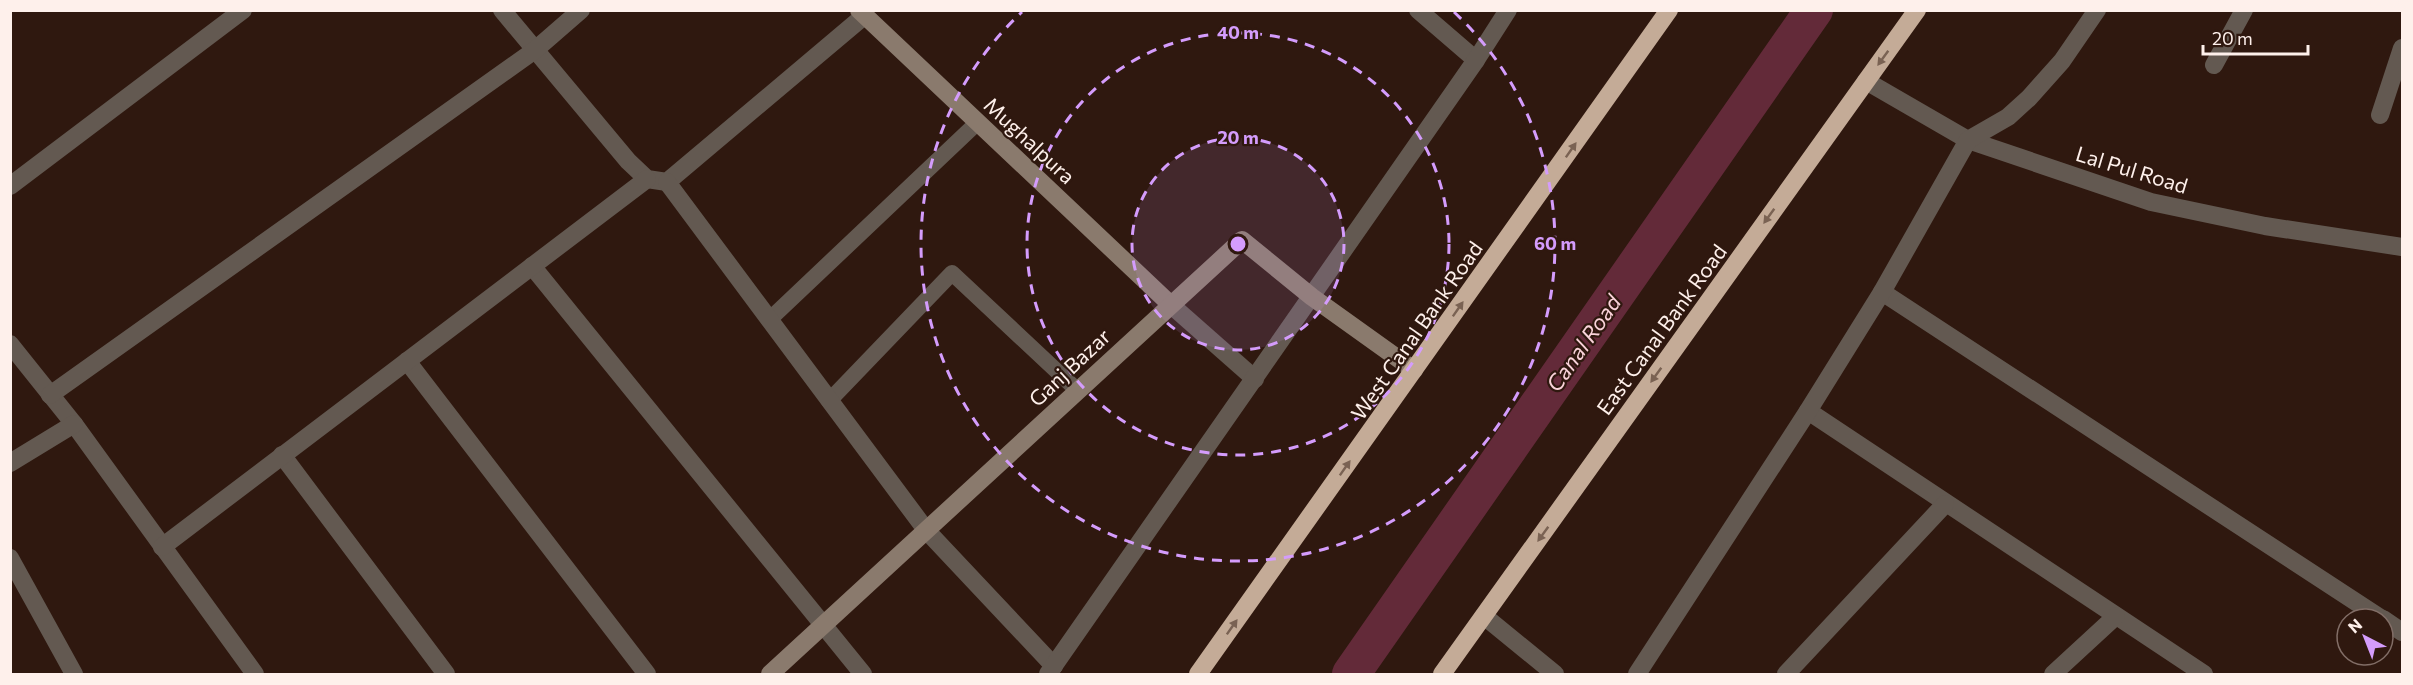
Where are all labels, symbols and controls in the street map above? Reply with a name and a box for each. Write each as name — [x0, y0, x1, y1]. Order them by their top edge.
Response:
scale bar — [2203, 18, 2308, 56]
text: 40 m — [1217, 21, 1259, 43]
text: 20 m — [2212, 27, 2253, 49]
one-way arrow — [1877, 49, 1889, 65]
street label: Mughalpura — [979, 92, 1081, 188]
text: 20 m — [1217, 126, 1259, 148]
street label: Lal Pul Road — [2073, 140, 2191, 198]
one-way arrow — [1565, 142, 1577, 158]
one-way arrow — [1763, 208, 1775, 224]
text: 60 m — [1534, 232, 1576, 254]
centre of rings — [1228, 234, 1248, 254]
street label: West Canal Bank Road — [1345, 236, 1487, 424]
street label: East Canal Bank Road — [1591, 239, 1731, 419]
water label: Canal Road — [1540, 288, 1627, 397]
one-way arrow — [1452, 301, 1464, 317]
street label: Ganj Bazar — [1023, 323, 1115, 411]
one-way arrow — [1651, 367, 1662, 383]
one-way arrow — [1339, 460, 1351, 476]
one-way arrow — [1537, 525, 1549, 541]
north arrow — [2335, 607, 2395, 667]
text: N — [2344, 614, 2365, 637]
one-way arrow — [1226, 619, 1238, 635]

